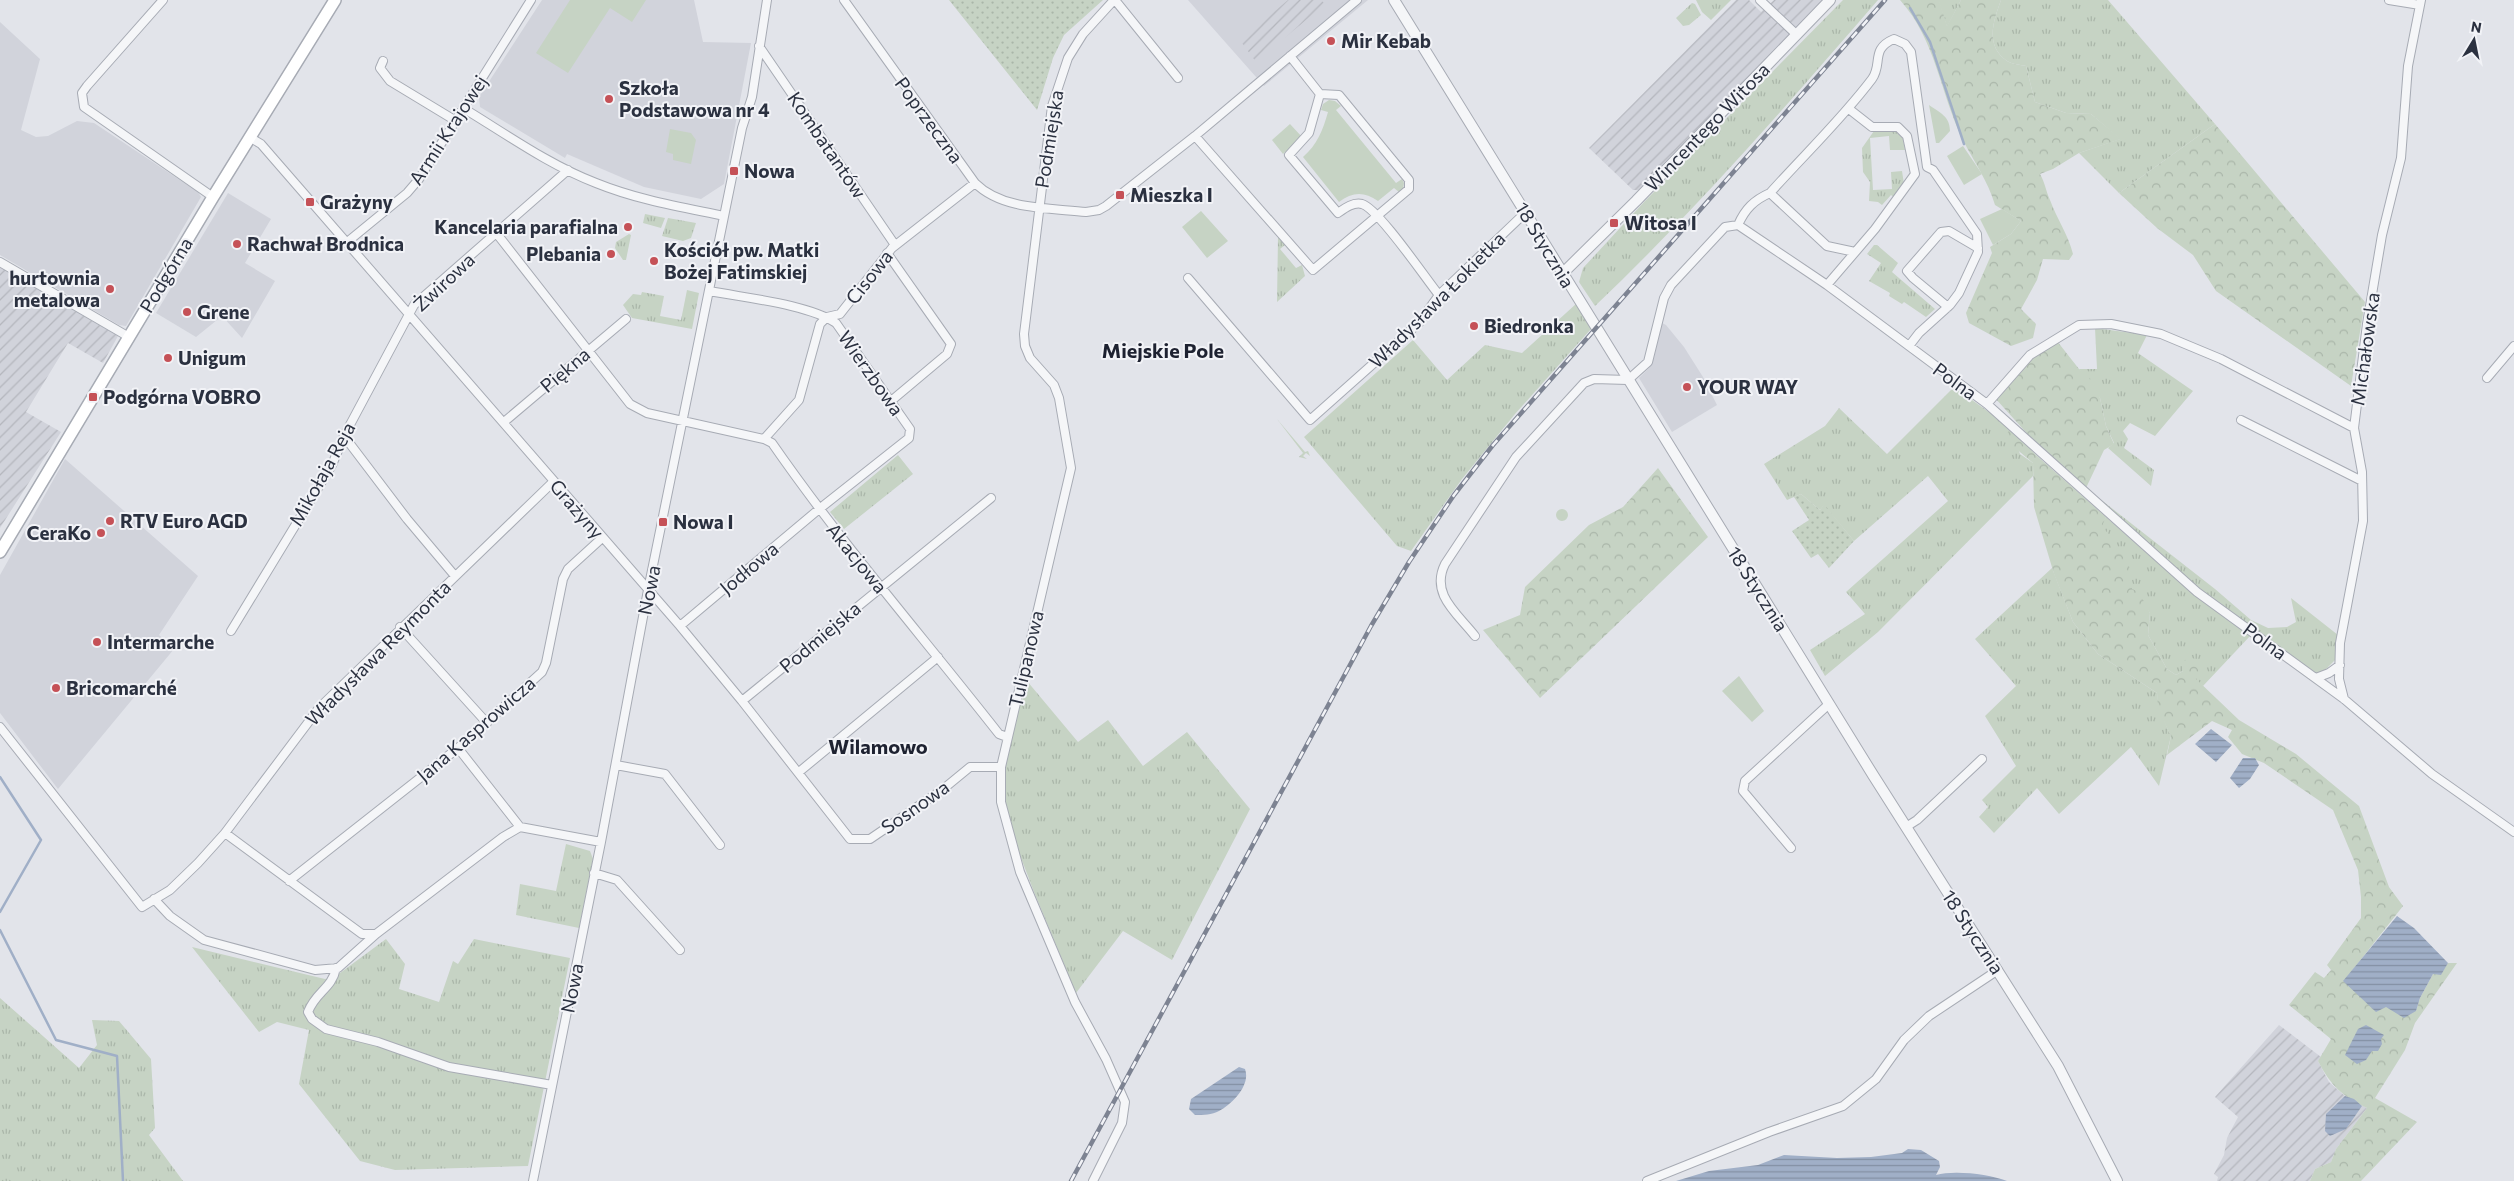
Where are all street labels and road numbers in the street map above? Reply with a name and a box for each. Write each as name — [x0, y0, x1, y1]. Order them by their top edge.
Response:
street label: Wincentego Witosa — [1639, 58, 1774, 196]
street label: Armii Krajowej — [404, 70, 492, 189]
street label: Poprzeczna — [890, 72, 968, 167]
street label: Kombatantów — [783, 87, 872, 202]
street label: Podmiejska — [1029, 88, 1068, 190]
street label: 18 Stycznia — [1511, 198, 1580, 292]
street label: Władysława Łokietka — [1364, 227, 1510, 373]
street label: Podgórna — [134, 233, 197, 317]
street label: Cisowa — [840, 245, 897, 308]
street label: Żwirowa — [408, 248, 479, 316]
street label: Michałowska — [2345, 291, 2384, 407]
street label: Wierzbowa — [834, 326, 909, 420]
street label: Piękna — [535, 342, 594, 397]
street label: Polna — [1929, 357, 1982, 404]
street label: Mikołaja Reja — [284, 418, 360, 530]
street label: Grażyny — [545, 474, 609, 543]
street label: Akacjowa — [822, 518, 893, 597]
street label: Jodłowa — [715, 536, 783, 599]
street label: 18 Stycznia — [1723, 542, 1794, 636]
street label: Nowa — [632, 563, 665, 617]
street label: Władysława Reymonta — [300, 575, 455, 730]
street label: Podmiejska — [774, 596, 865, 677]
street label: Tulipanowa — [1003, 608, 1048, 710]
street label: Polna — [2239, 617, 2292, 664]
street label: Jana Kasprowicza — [412, 671, 540, 786]
street label: Sosnowa — [876, 775, 953, 838]
street label: 18 Stycznia — [1938, 885, 2009, 978]
street label: Nowa — [555, 961, 588, 1015]

